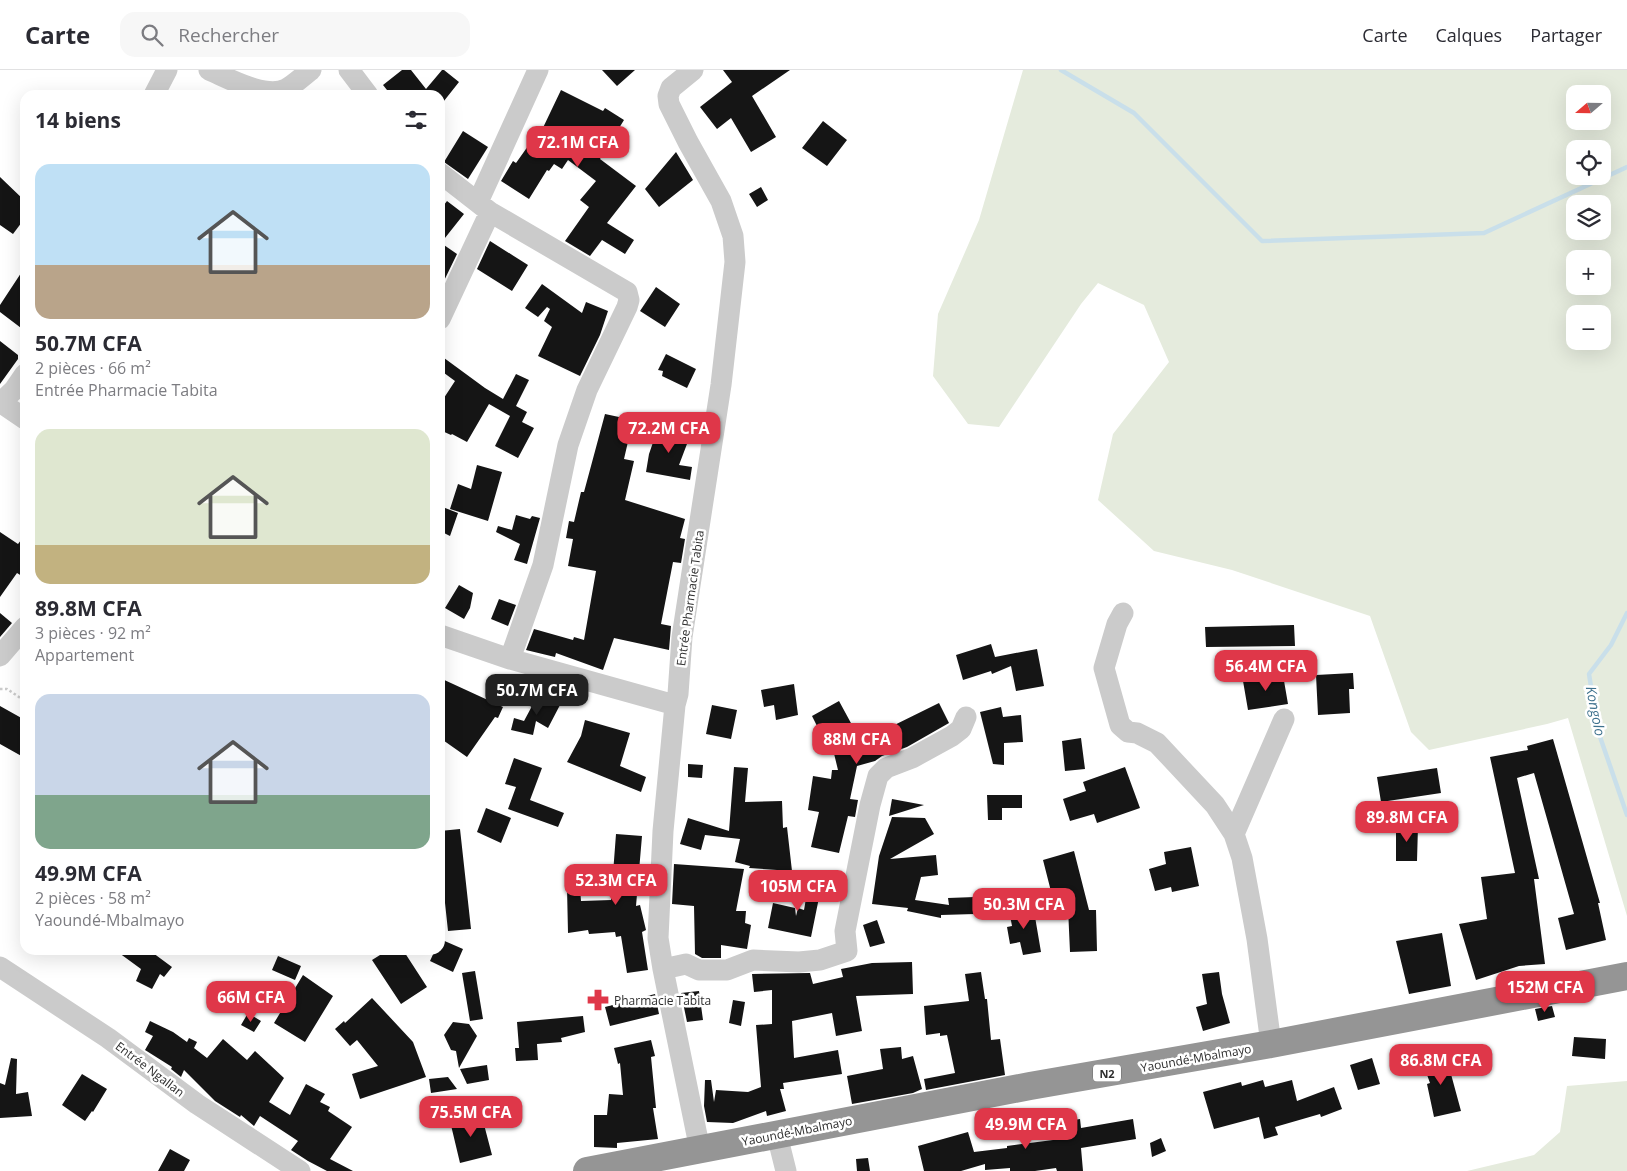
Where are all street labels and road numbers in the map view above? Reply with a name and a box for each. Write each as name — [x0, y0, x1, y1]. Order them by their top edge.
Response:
street label: Entrée Pharmacie Tabita — [672, 529, 708, 667]
street label: Entrée Ngallan — [112, 1038, 188, 1100]
street label: Yaoundé-Mbalmayo — [1139, 1040, 1253, 1076]
road number: N2 — [1093, 1064, 1121, 1081]
street label: Yaoundé-Mbalmayo — [740, 1112, 854, 1150]

